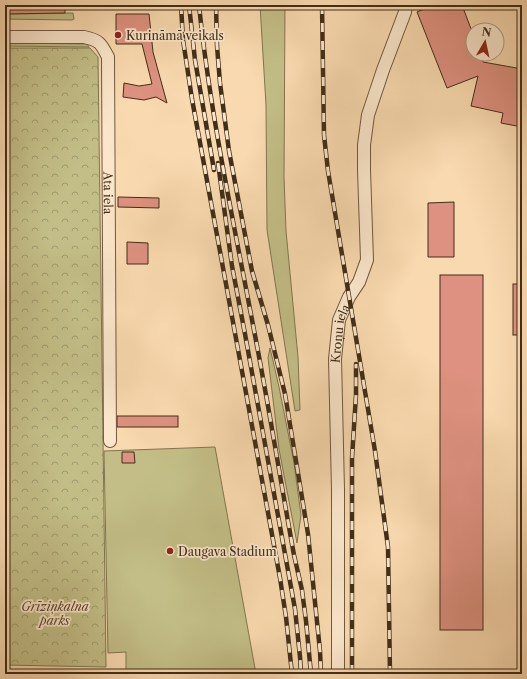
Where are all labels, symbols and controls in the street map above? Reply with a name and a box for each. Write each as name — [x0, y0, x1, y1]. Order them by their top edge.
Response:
north arrow — [465, 22, 505, 62]
text: N — [481, 24, 493, 40]
place label: Kurināmā veikals — [126, 28, 224, 43]
marker: Kurināmā veikals — [113, 30, 123, 40]
street label: Ata iela — [101, 171, 116, 215]
street label: Kroņu iela — [327, 301, 353, 364]
place label: Daugava Stadium — [178, 544, 277, 559]
marker: Daugava Stadium — [165, 546, 175, 556]
park label: Grīziņkalna parks — [21, 599, 89, 628]

